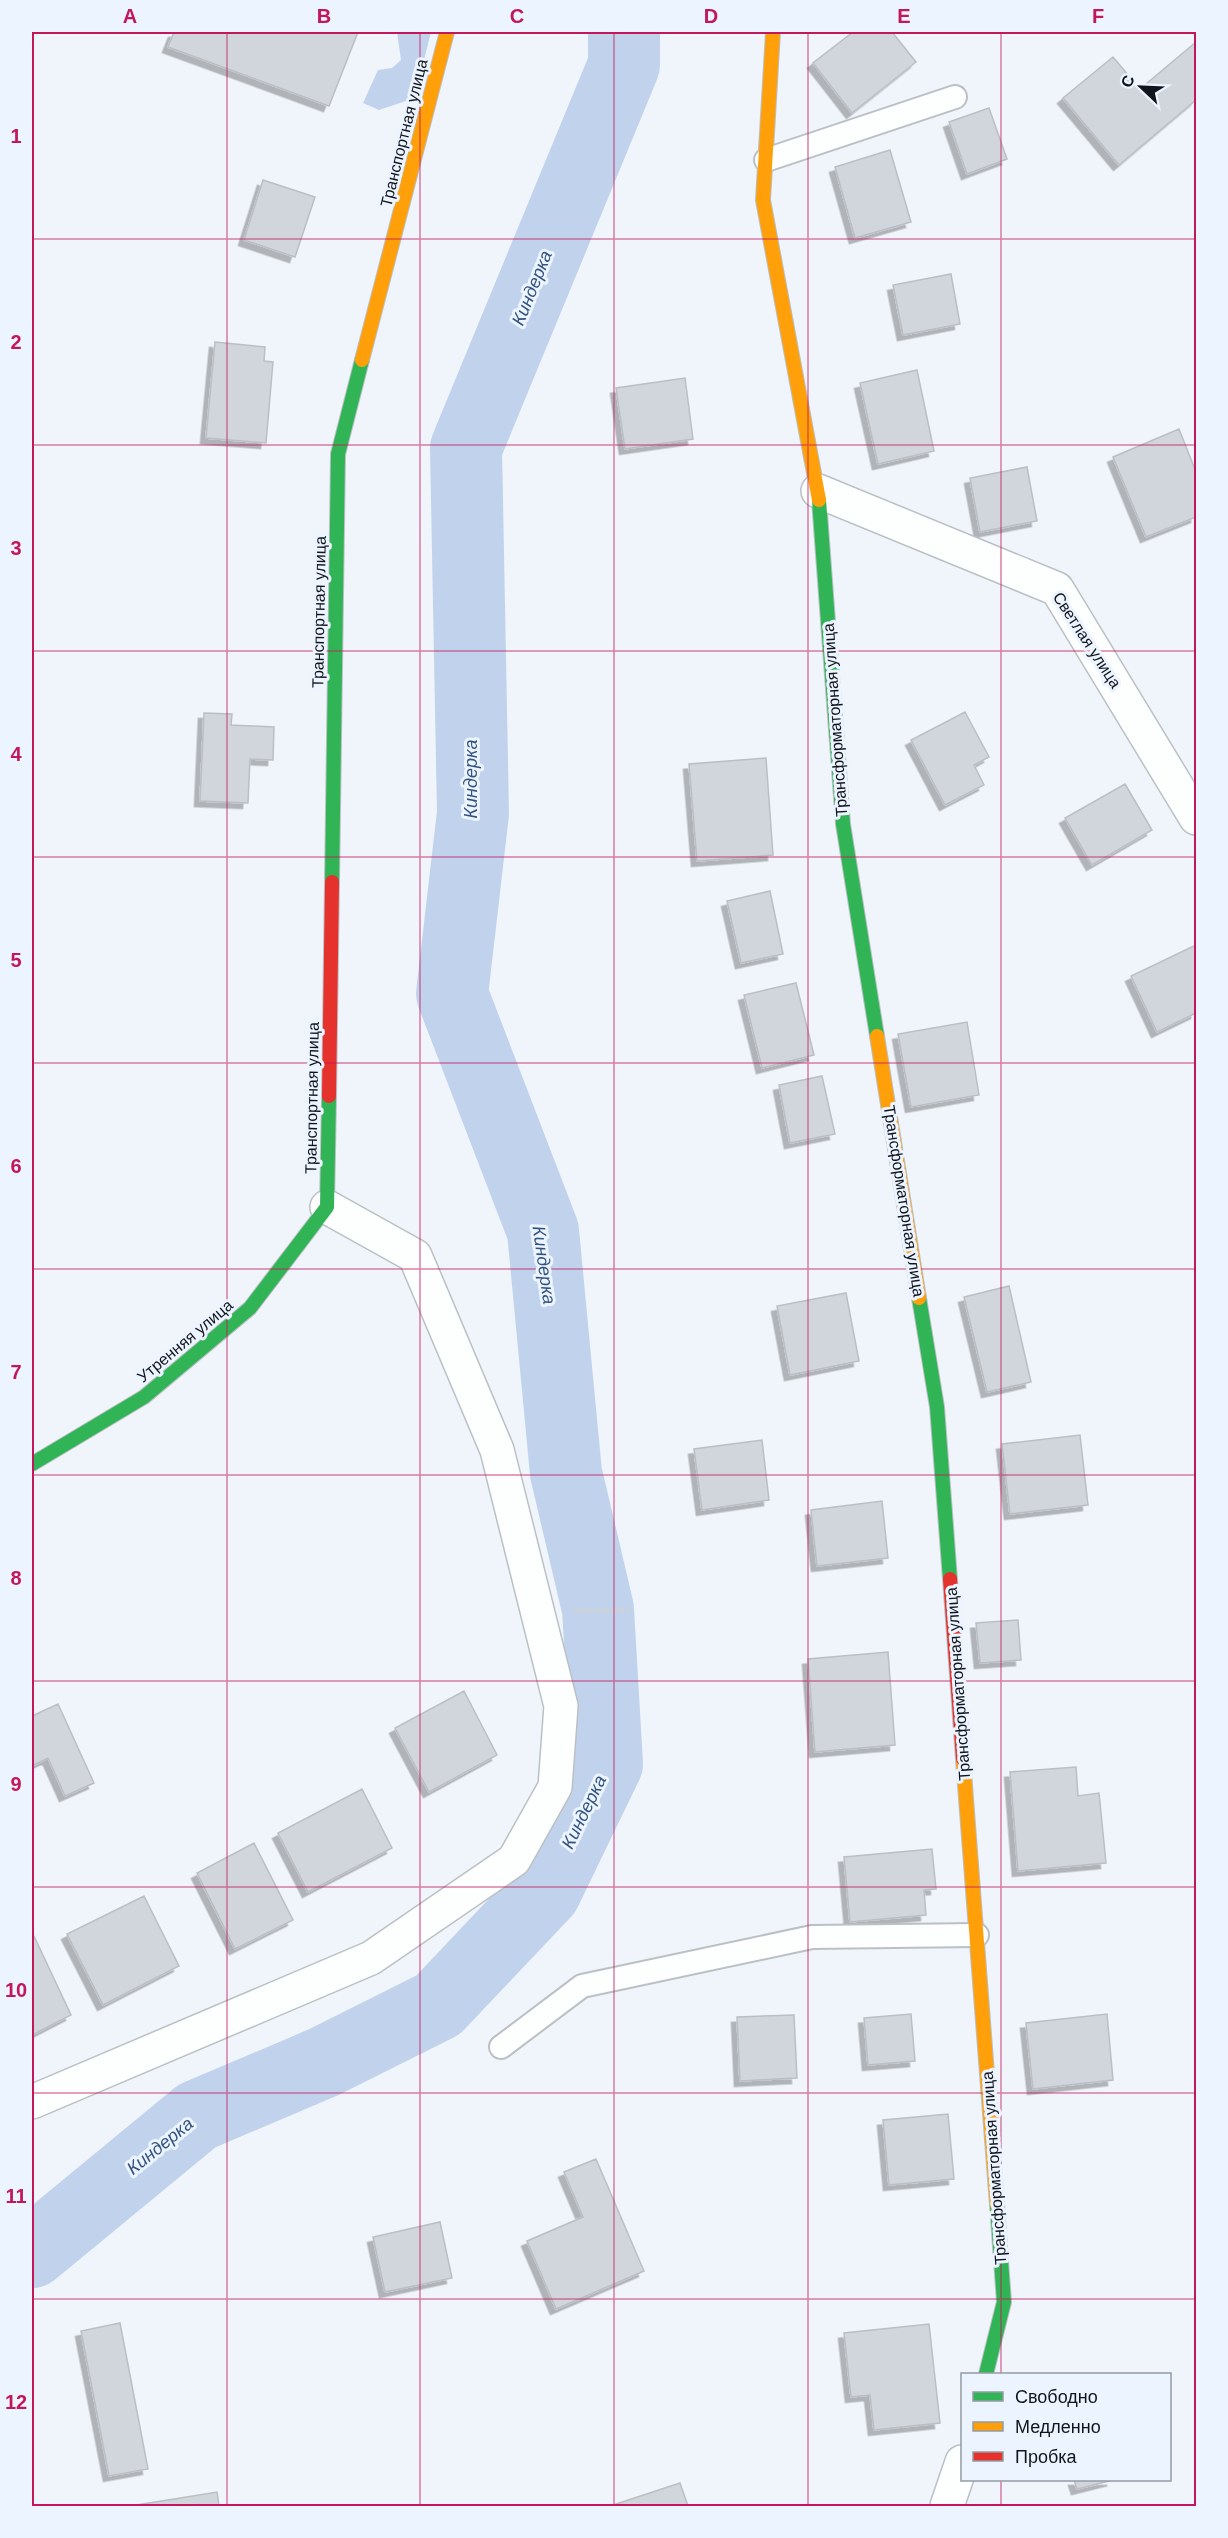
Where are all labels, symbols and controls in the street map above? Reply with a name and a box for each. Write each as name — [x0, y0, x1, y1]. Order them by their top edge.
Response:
text: A — [123, 5, 137, 27]
text: B — [317, 5, 331, 27]
text: C — [510, 5, 524, 27]
text: D — [704, 5, 718, 27]
text: E — [897, 5, 911, 27]
text: F — [1092, 5, 1104, 27]
street label: Транспортная улица — [377, 57, 431, 209]
north arrow — [1111, 57, 1171, 117]
text: С — [1118, 72, 1138, 90]
text: 1 — [10, 125, 22, 147]
water label: Киндерка — [508, 248, 556, 328]
text: 2 — [10, 331, 22, 353]
street label: Транспортная улица — [309, 536, 329, 688]
text: 3 — [10, 537, 22, 559]
street label: Светлая улица — [1050, 589, 1124, 691]
street label: Трансформаторная улица — [820, 623, 850, 817]
water label: Киндерка — [461, 739, 481, 819]
text: 4 — [10, 743, 22, 765]
text: 5 — [10, 949, 22, 971]
street label: Транспортная улица — [302, 1022, 322, 1174]
street label: Трансформаторная улица — [880, 1104, 928, 1298]
text: 6 — [10, 1155, 22, 1177]
water label: Киндерка — [529, 1224, 559, 1306]
street label: Утренняя улица — [134, 1296, 236, 1386]
text: 7 — [10, 1361, 22, 1383]
text: 8 — [10, 1567, 22, 1589]
street label: Трансформаторная улица — [943, 1587, 973, 1781]
water label: Киндерка — [558, 1772, 610, 1852]
text: 9 — [10, 1773, 22, 1795]
text: 10 — [5, 1979, 27, 2001]
street label: Трансформаторная улица — [979, 2071, 1009, 2265]
water label: Киндерка — [123, 2113, 197, 2179]
text: 11 — [5, 2185, 27, 2207]
legend — [961, 2373, 1171, 2481]
text: Свободно — [1015, 2387, 1098, 2407]
text: 12 — [5, 2391, 27, 2413]
text: Медленно — [1015, 2417, 1101, 2437]
text: Пробка — [1015, 2447, 1078, 2467]

